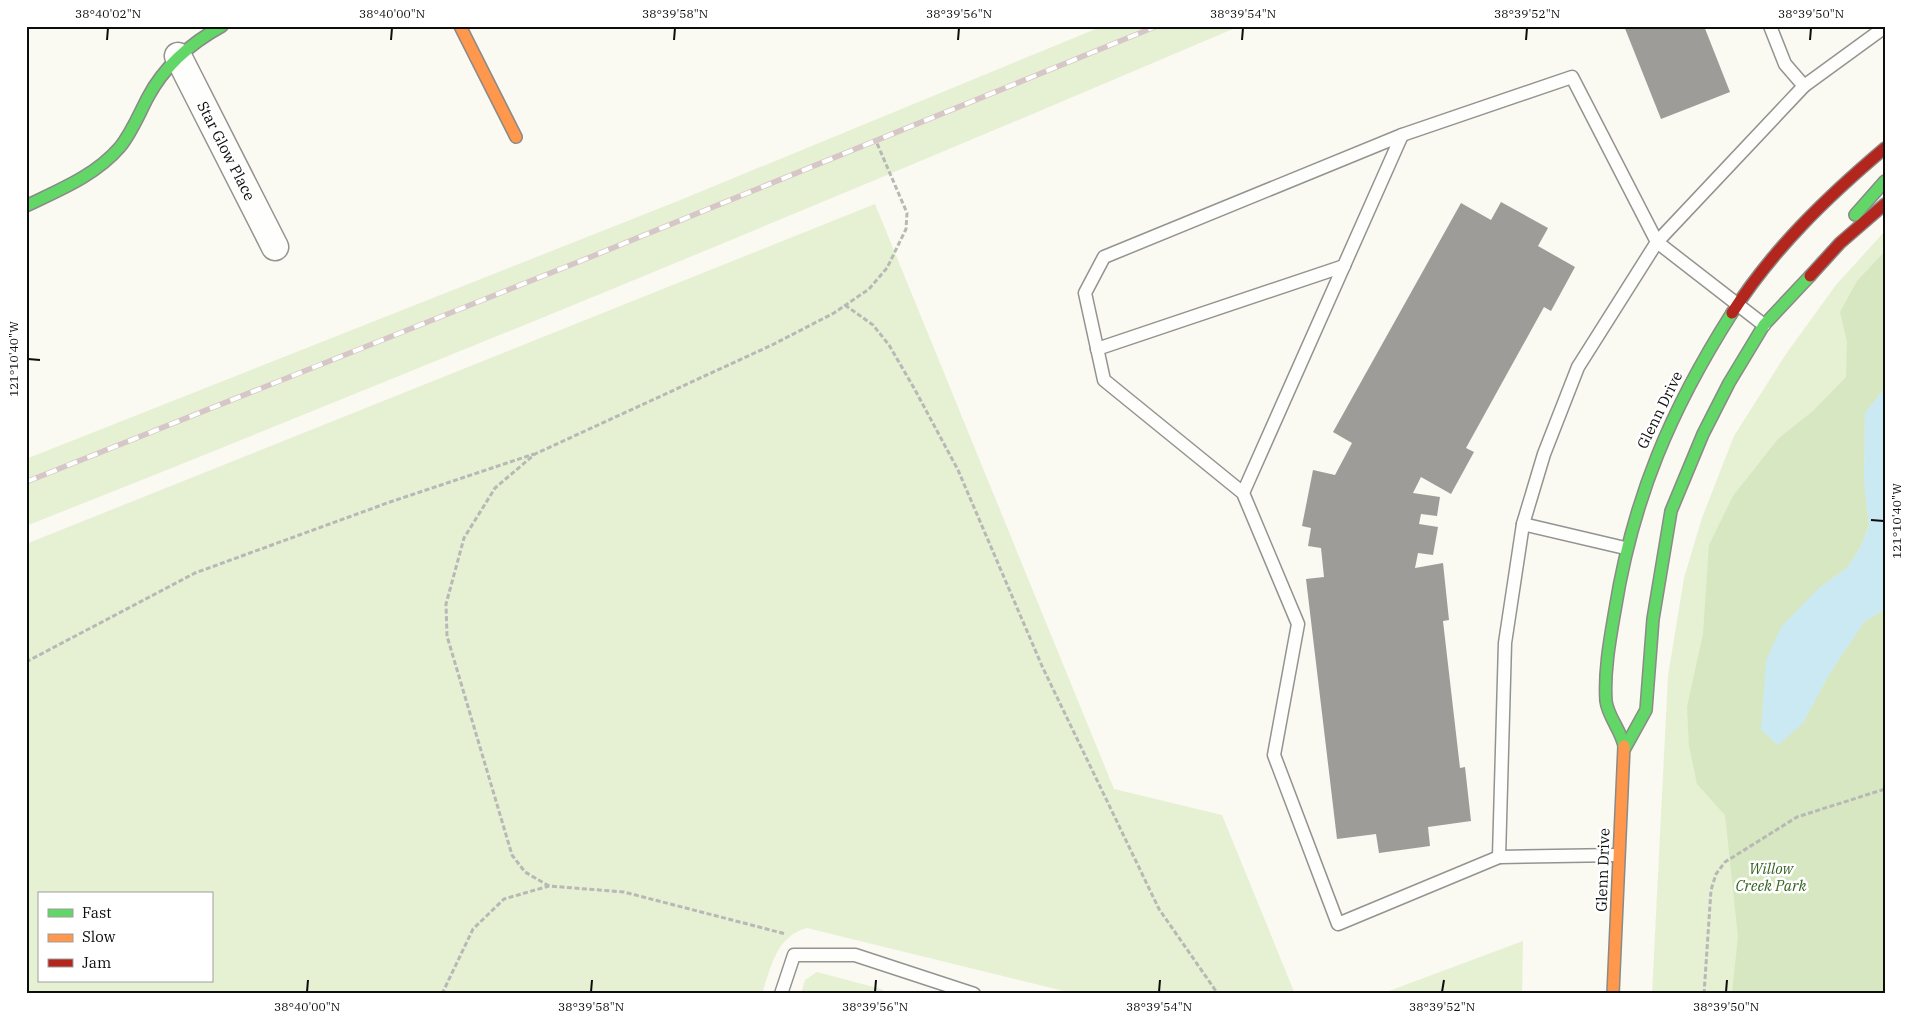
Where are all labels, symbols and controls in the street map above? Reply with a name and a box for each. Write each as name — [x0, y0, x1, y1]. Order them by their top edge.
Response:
text: 38°40'02"N — [75, 6, 141, 21]
text: 38°40'00"N — [359, 6, 425, 21]
text: 38°39'58"N — [642, 6, 708, 21]
text: 38°39'56"N — [926, 6, 992, 21]
text: 38°39'54"N — [1210, 6, 1276, 21]
text: 38°39'52"N — [1494, 6, 1560, 21]
text: 38°39'50"N — [1778, 6, 1844, 21]
street label: Star Glow Place — [193, 98, 260, 204]
text: 121°10'40"W — [6, 321, 21, 397]
street label: Glenn Drive — [1633, 368, 1686, 452]
text: 121°10'40"W — [1889, 483, 1904, 559]
street label: Glenn Drive — [1592, 828, 1613, 912]
park label: Willow Creek Park — [1736, 859, 1807, 895]
legend — [38, 892, 212, 982]
text: Fast — [82, 903, 112, 922]
text: Slow — [82, 927, 116, 946]
text: Jam — [82, 953, 111, 972]
text: 38°40'00"N — [274, 999, 340, 1014]
text: 38°39'58"N — [558, 999, 624, 1014]
text: 38°39'56"N — [842, 999, 908, 1014]
text: 38°39'54"N — [1126, 999, 1192, 1014]
text: 38°39'52"N — [1409, 999, 1475, 1014]
text: 38°39'50"N — [1693, 999, 1759, 1014]

